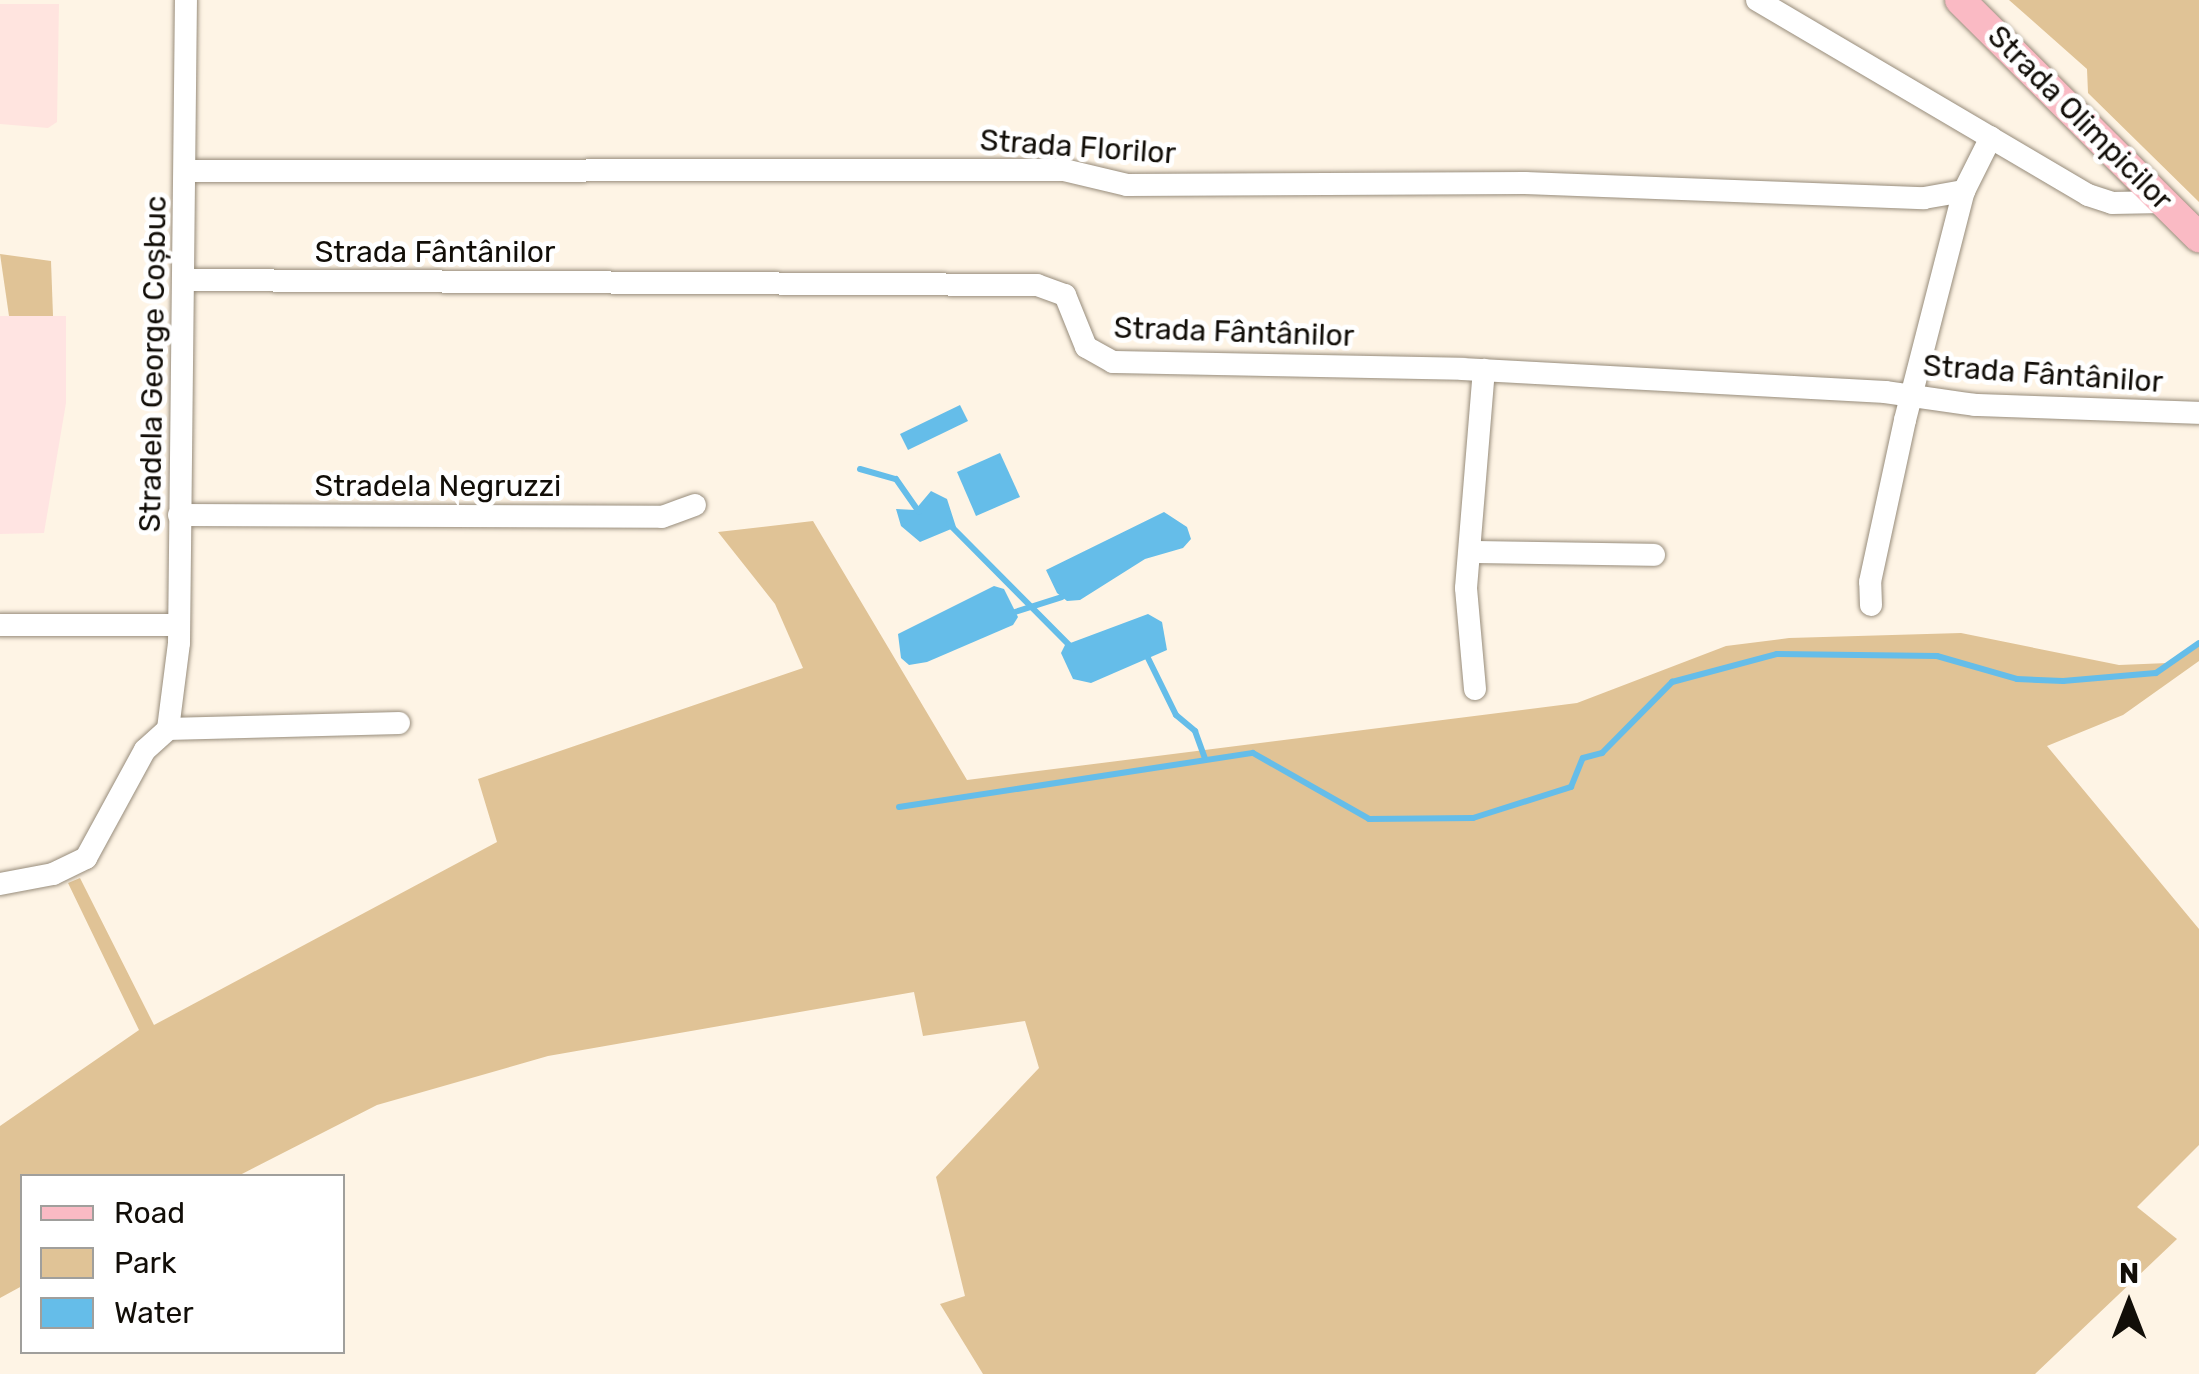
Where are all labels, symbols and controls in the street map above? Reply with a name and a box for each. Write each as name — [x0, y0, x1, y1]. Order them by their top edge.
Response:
street label: Strada Olimpicilor — [1980, 18, 2180, 218]
street label: Strada Florilor — [979, 122, 1177, 172]
street label: Stradela George Coșbuc — [132, 195, 174, 533]
street label: Strada Fântânilor — [315, 234, 555, 270]
street label: Strada Fântânilor — [1113, 310, 1355, 354]
street label: Strada Fântânilor — [1922, 348, 2164, 400]
street label: Stradela Negruzzi — [315, 468, 561, 504]
legend — [20, 1174, 345, 1354]
text: Road — [114, 1195, 185, 1231]
text: Park — [114, 1245, 176, 1281]
north arrow — [2079, 1254, 2179, 1354]
text: N — [2119, 1257, 2139, 1290]
text: Water — [114, 1295, 194, 1331]

